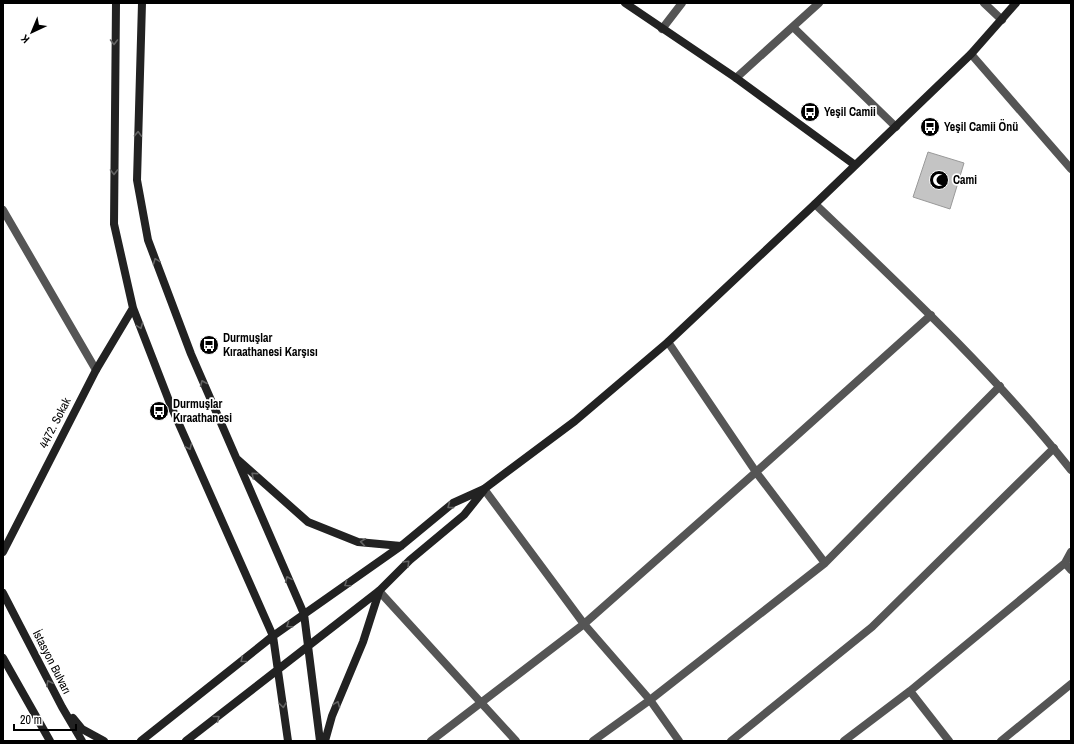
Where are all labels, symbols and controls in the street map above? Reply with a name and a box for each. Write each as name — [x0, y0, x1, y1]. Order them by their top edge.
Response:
north arrow — [12, 12, 52, 52]
text: K — [17, 32, 32, 46]
one-way arrow — [110, 39, 119, 45]
bus stop icon: Yeşil Camii — [799, 101, 821, 123]
place label: Yeşil Camii — [824, 104, 876, 120]
bus stop icon: Yeşil Camii Önü — [919, 116, 941, 138]
place label: Yeşil Camii Önü — [944, 118, 1018, 135]
one-way arrow — [134, 131, 143, 137]
one-way arrow — [110, 169, 118, 175]
mosque icon: Cami — [928, 169, 950, 191]
place label: Cami — [953, 172, 977, 188]
one-way arrow — [153, 258, 161, 265]
one-way arrow — [136, 323, 144, 330]
place label: Durmuşlar Kıraathanesi Karşısı — [223, 330, 318, 360]
bus stop icon: Durmuşlar Kıraathanesi Karşısı — [198, 334, 220, 356]
one-way arrow — [200, 379, 208, 387]
street label: 4472. Sokak — [35, 395, 75, 451]
place label: Durmuşlar Kıraathanesi — [173, 396, 232, 426]
bus stop icon: Durmuşlar Kıraathanesi — [148, 400, 170, 422]
one-way arrow — [184, 443, 192, 450]
one-way arrow — [252, 472, 259, 479]
one-way arrow — [447, 501, 454, 508]
one-way arrow — [360, 538, 366, 547]
one-way arrow — [402, 561, 410, 568]
one-way arrow — [285, 575, 293, 582]
one-way arrow — [344, 579, 351, 586]
one-way arrow — [286, 620, 293, 628]
street label: İstasyon Bulvarı — [29, 627, 75, 697]
one-way arrow — [240, 656, 247, 663]
one-way arrow — [47, 680, 54, 687]
one-way arrow — [279, 701, 288, 708]
one-way arrow — [333, 701, 341, 708]
scale bar — [14, 706, 76, 732]
text: 20 m — [20, 712, 42, 728]
one-way arrow — [213, 715, 220, 722]

